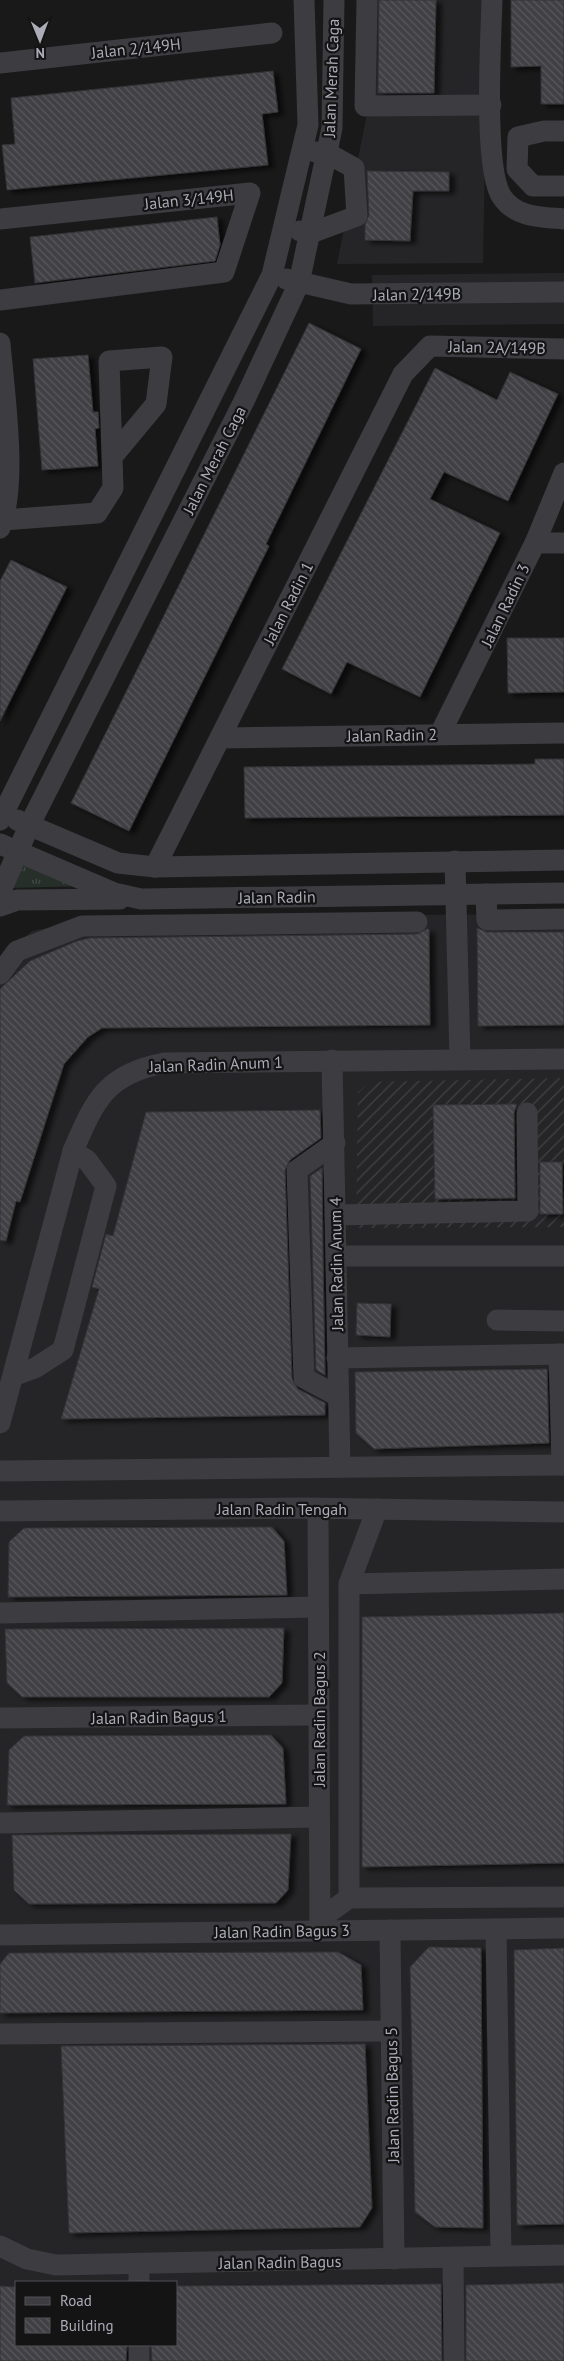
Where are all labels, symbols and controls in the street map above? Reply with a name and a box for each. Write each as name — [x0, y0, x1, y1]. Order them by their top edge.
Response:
north arrow — [15, 15, 65, 65]
street label: Jalan Merah Caga — [319, 18, 343, 139]
street label: Jalan 2/149H — [89, 33, 182, 63]
text: N — [35, 44, 45, 62]
street label: Jalan 3/149H — [142, 184, 235, 214]
street label: Jalan 2/149B — [372, 283, 461, 305]
street label: Jalan 2A/149B — [447, 336, 546, 358]
street label: Jalan Merah Caga — [178, 403, 250, 518]
street label: Jalan Radin 1 — [258, 558, 317, 649]
street label: Jalan Radin 3 — [476, 560, 534, 651]
street label: Jalan Radin 2 — [346, 724, 437, 746]
street label: Jalan Radin — [237, 886, 316, 908]
street label: Jalan Radin Anum 1 — [148, 1052, 283, 1076]
street label: Jalan Radin Anum 4 — [325, 1197, 347, 1332]
street label: Jalan Radin Tengah — [216, 1499, 347, 1519]
street label: Jalan Radin Bagus 2 — [309, 1651, 329, 1788]
street label: Jalan Radin Bagus 1 — [90, 1706, 227, 1728]
street label: Jalan Radin Bagus 3 — [213, 1920, 350, 1942]
street label: Jalan Radin Bagus 5 — [381, 2027, 403, 2164]
street label: Jalan Radin Bagus — [217, 2251, 342, 2273]
legend — [15, 2281, 178, 2346]
text: Road — [60, 2291, 92, 2310]
text: Building — [60, 2316, 114, 2335]

